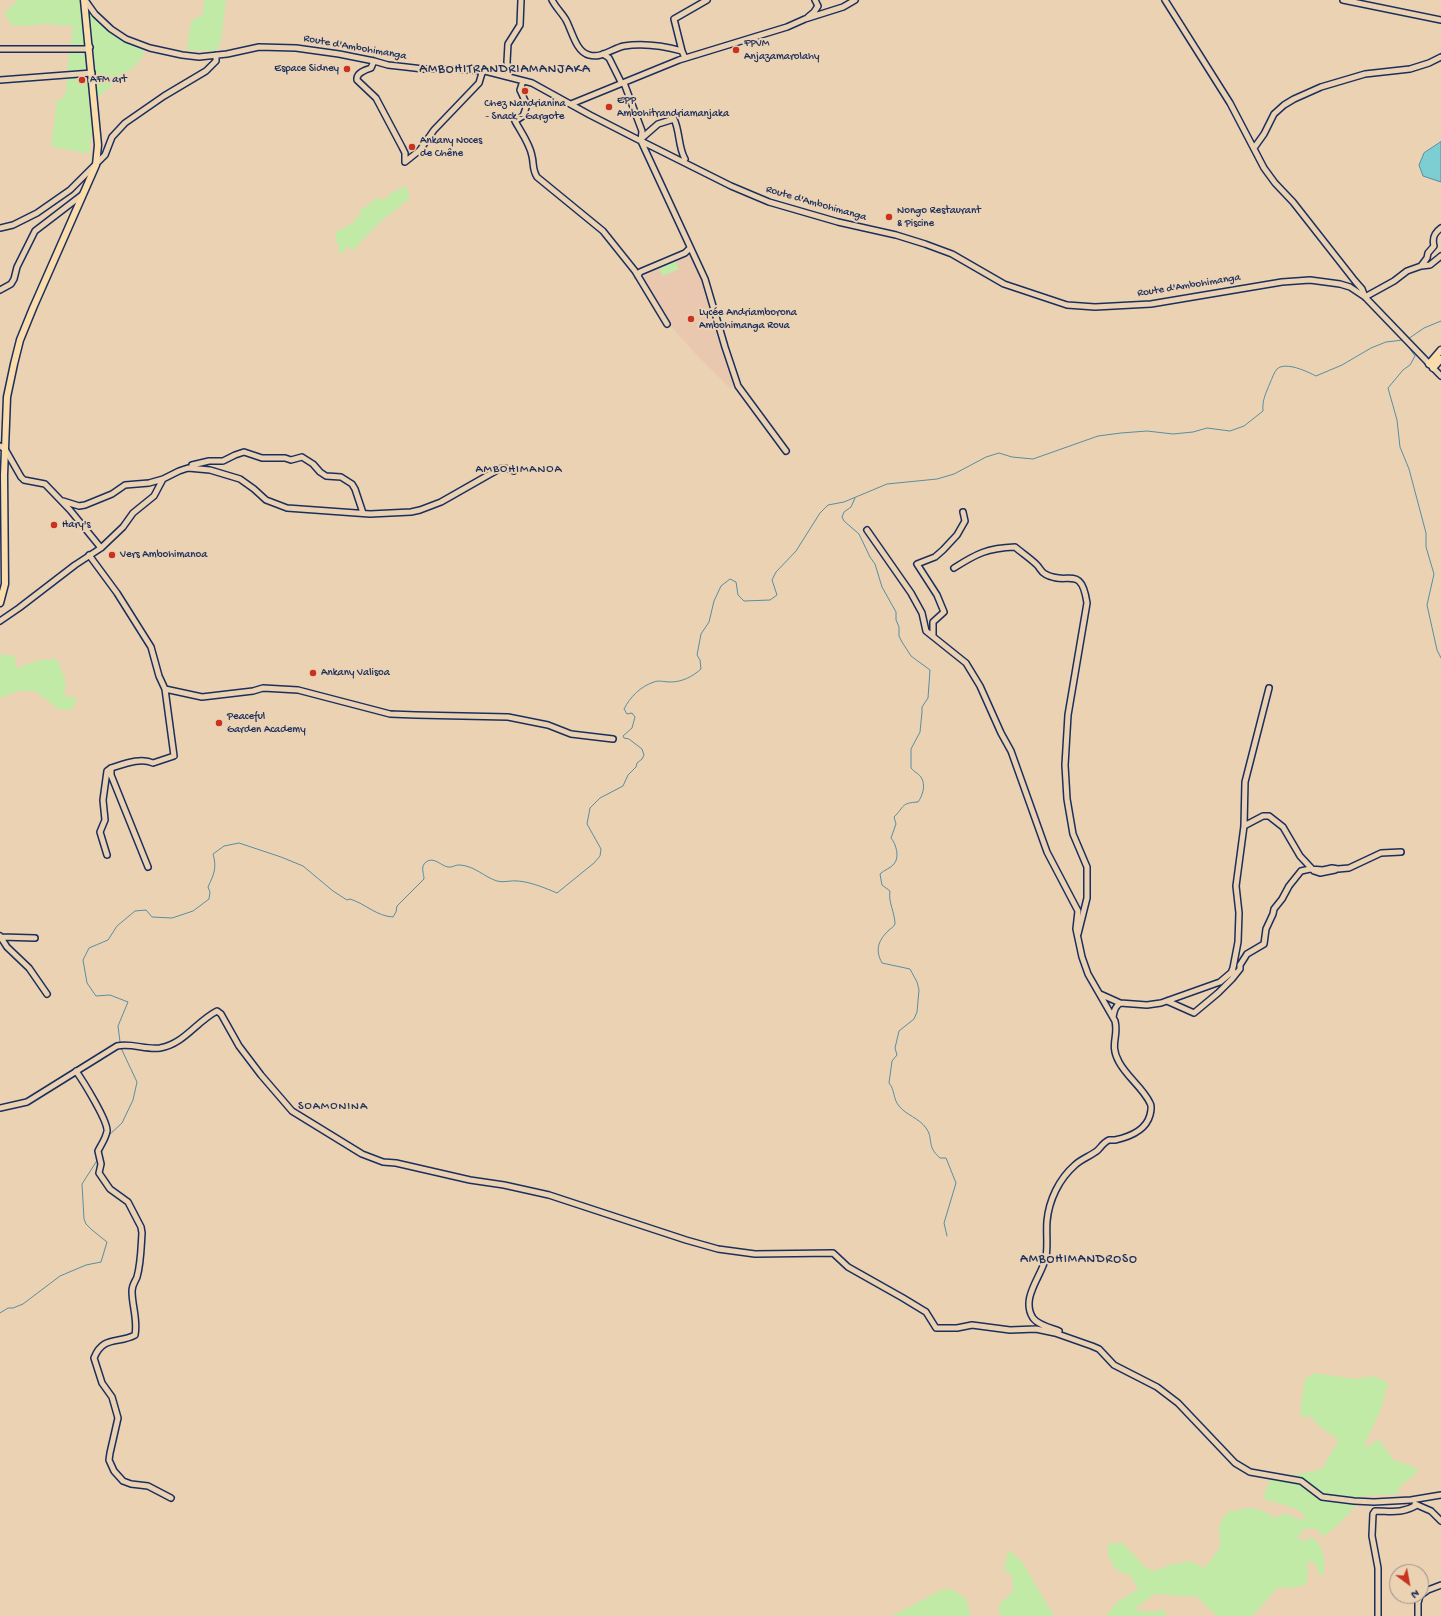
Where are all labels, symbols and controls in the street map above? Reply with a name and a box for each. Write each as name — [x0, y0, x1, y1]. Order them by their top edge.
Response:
street label: Route d'Ambohimanga — [303, 32, 407, 64]
place label: FPVM Anjazamarolahy — [744, 37, 819, 63]
marker: FPVM Anjazamarolahy — [731, 45, 741, 55]
place label: Espace Sidney — [274, 62, 339, 76]
district label: AMBOHITRANDRIAMANJAKA — [419, 62, 591, 78]
marker: Espace Sidney — [342, 64, 352, 74]
place label: AFM art — [90, 73, 127, 87]
marker: AFM art — [77, 75, 87, 85]
marker: Chez Nandrianina - Snack - Gargote — [520, 86, 530, 96]
place label: EPP Ambohitrandriamanjaka — [617, 94, 729, 120]
place label: Chez Nandrianina - Snack - Gargote — [484, 97, 566, 123]
marker: EPP Ambohitrandriamanjaka — [604, 102, 614, 112]
place label: Ankany Noces de Chêne — [420, 134, 482, 160]
marker: Ankany Noces de Chêne — [407, 142, 417, 152]
street label: Route d'Ambohimanga — [764, 183, 868, 225]
place label: Nongo Restaurant & Piscine — [897, 204, 981, 230]
marker: Nongo Restaurant & Piscine — [884, 212, 894, 222]
street label: Route d'Ambohimanga — [1136, 271, 1242, 301]
place label: Lycée Andriamborona Ambohimanga Rova — [699, 306, 797, 332]
marker: Lycée Andriamborona Ambohimanga Rova — [686, 314, 696, 324]
district label: AMBOHIMANOA — [475, 463, 563, 477]
place label: Hary's — [62, 518, 91, 532]
marker: Hary's — [49, 520, 59, 530]
place label: Vers Ambohimanoa — [120, 548, 207, 562]
marker: Vers Ambohimanoa — [107, 550, 117, 560]
place label: Ankany Valisoa — [321, 666, 390, 680]
marker: Ankany Valisoa — [308, 668, 318, 678]
place label: Peaceful Garden Academy — [227, 710, 306, 736]
marker: Peaceful Garden Academy — [214, 718, 224, 728]
district label: SOAMONINA — [298, 1100, 368, 1114]
district label: AMBOHIMANDROSO — [1020, 1252, 1138, 1268]
north arrow — [1389, 1564, 1429, 1604]
text: N — [1409, 1586, 1421, 1600]

